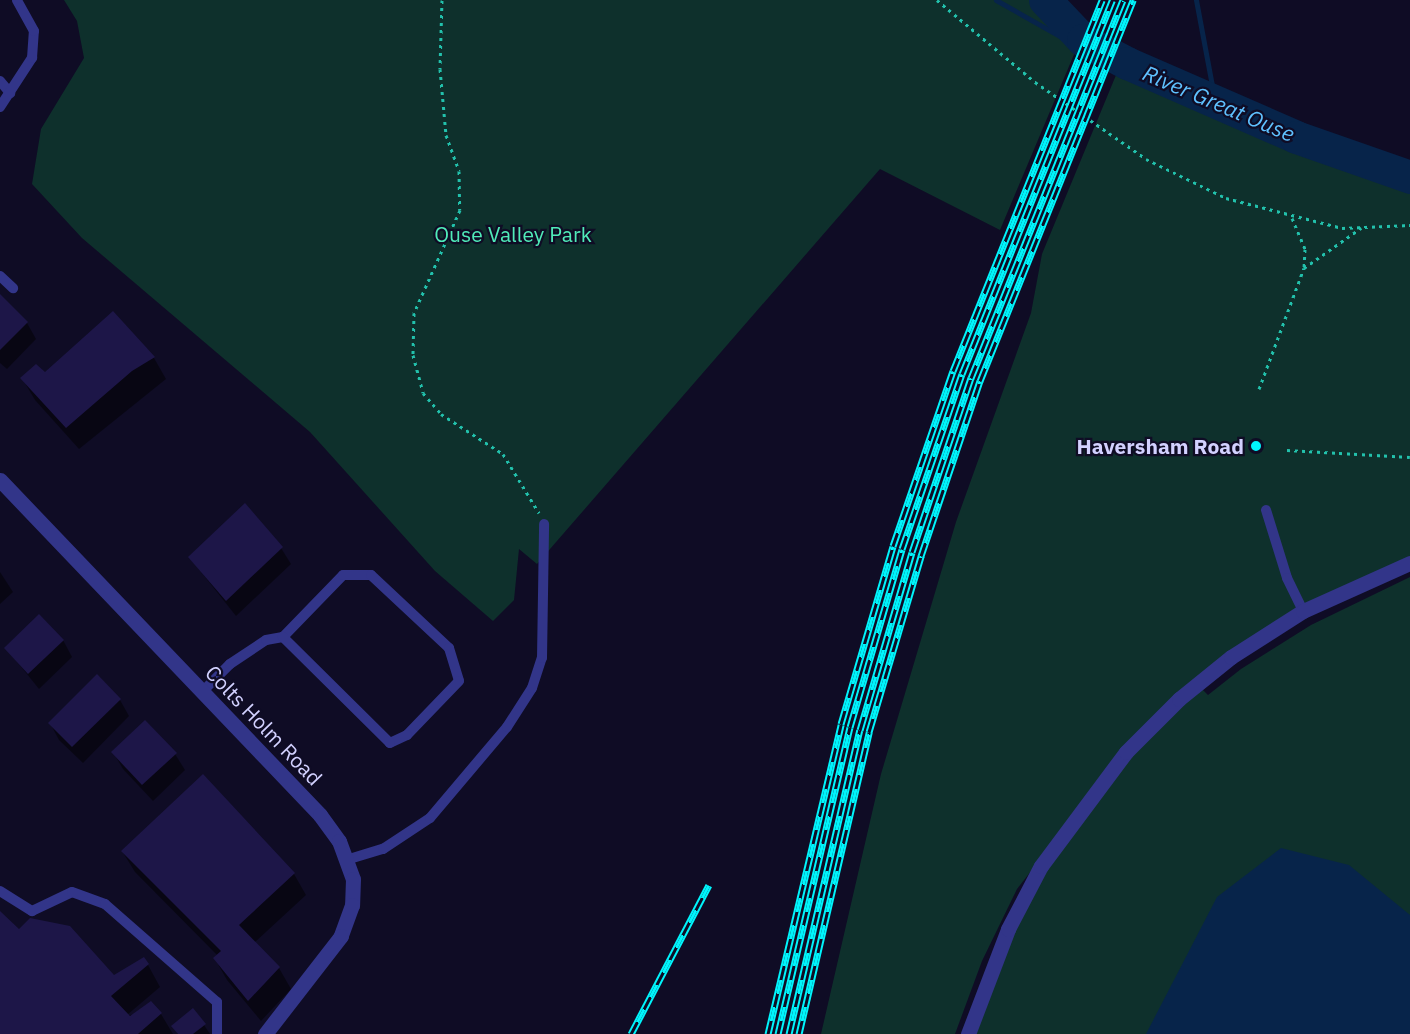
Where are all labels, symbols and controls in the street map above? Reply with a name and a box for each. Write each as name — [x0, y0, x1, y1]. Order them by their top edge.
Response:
water label: River Great Ouse — [1139, 59, 1299, 147]
park label: Ouse Valley Park — [434, 221, 592, 247]
place label: Haversham Road — [1076, 433, 1244, 459]
marker: Haversham Road — [1249, 439, 1263, 453]
street label: Colts Holm Road — [200, 660, 328, 790]

